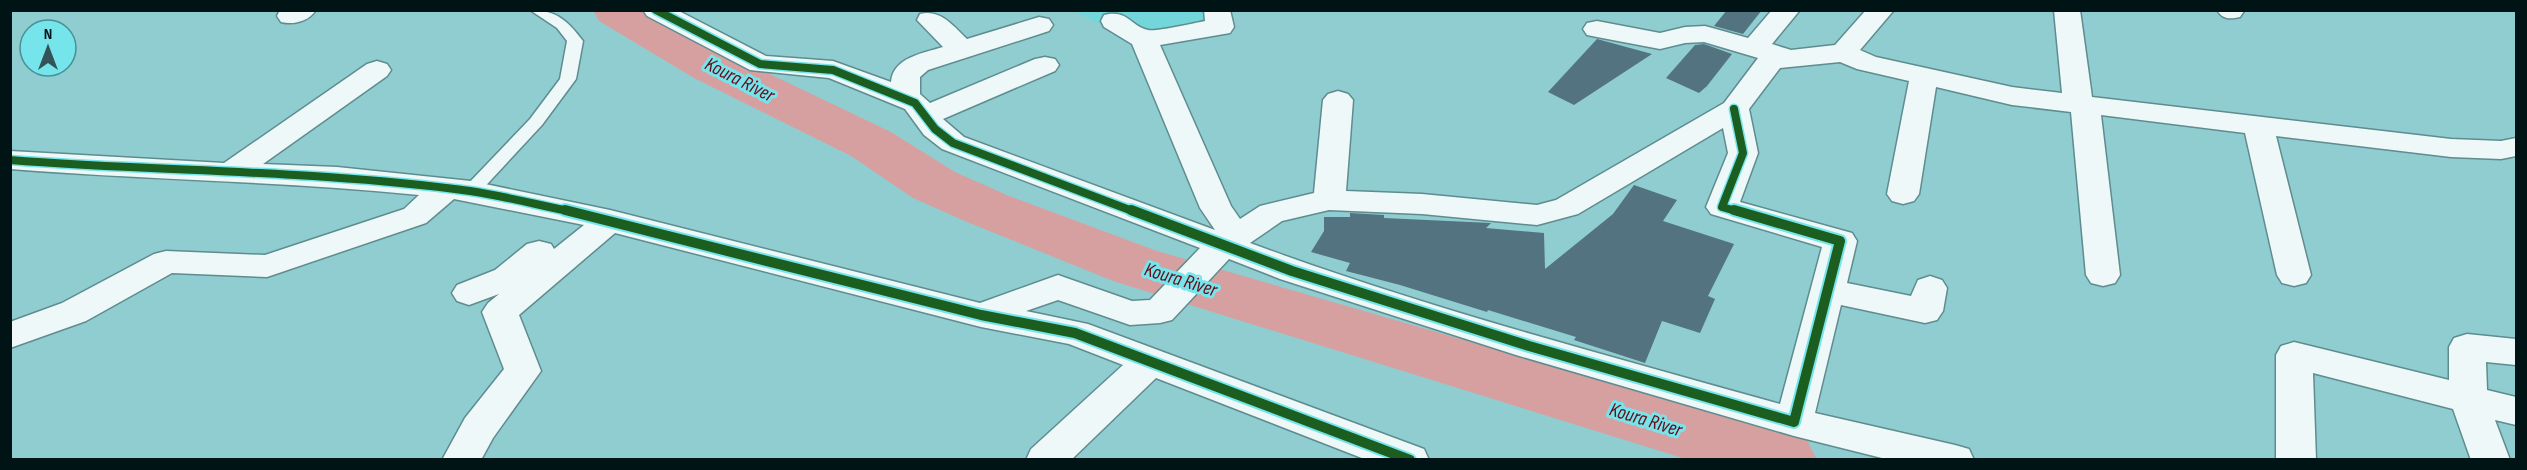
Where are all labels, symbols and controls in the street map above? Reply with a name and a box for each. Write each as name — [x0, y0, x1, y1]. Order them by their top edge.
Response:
north arrow — [18, 18, 78, 78]
text: N — [44, 25, 52, 44]
water label: Koura River — [701, 52, 780, 108]
water label: Koura River — [1141, 258, 1221, 303]
water label: Koura River — [1606, 398, 1686, 443]

